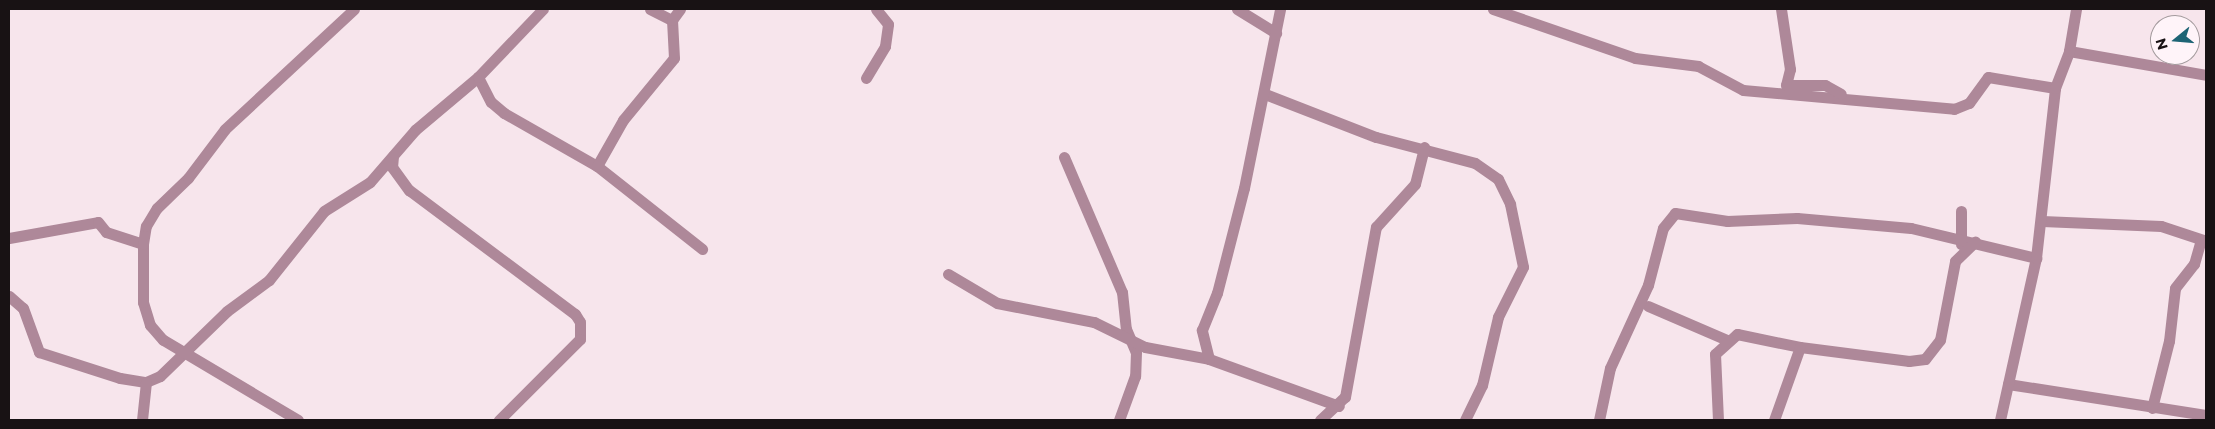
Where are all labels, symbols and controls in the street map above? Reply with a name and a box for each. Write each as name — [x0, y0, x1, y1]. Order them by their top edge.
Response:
north arrow — [2150, 15, 2200, 65]
text: N — [2151, 36, 2172, 52]

